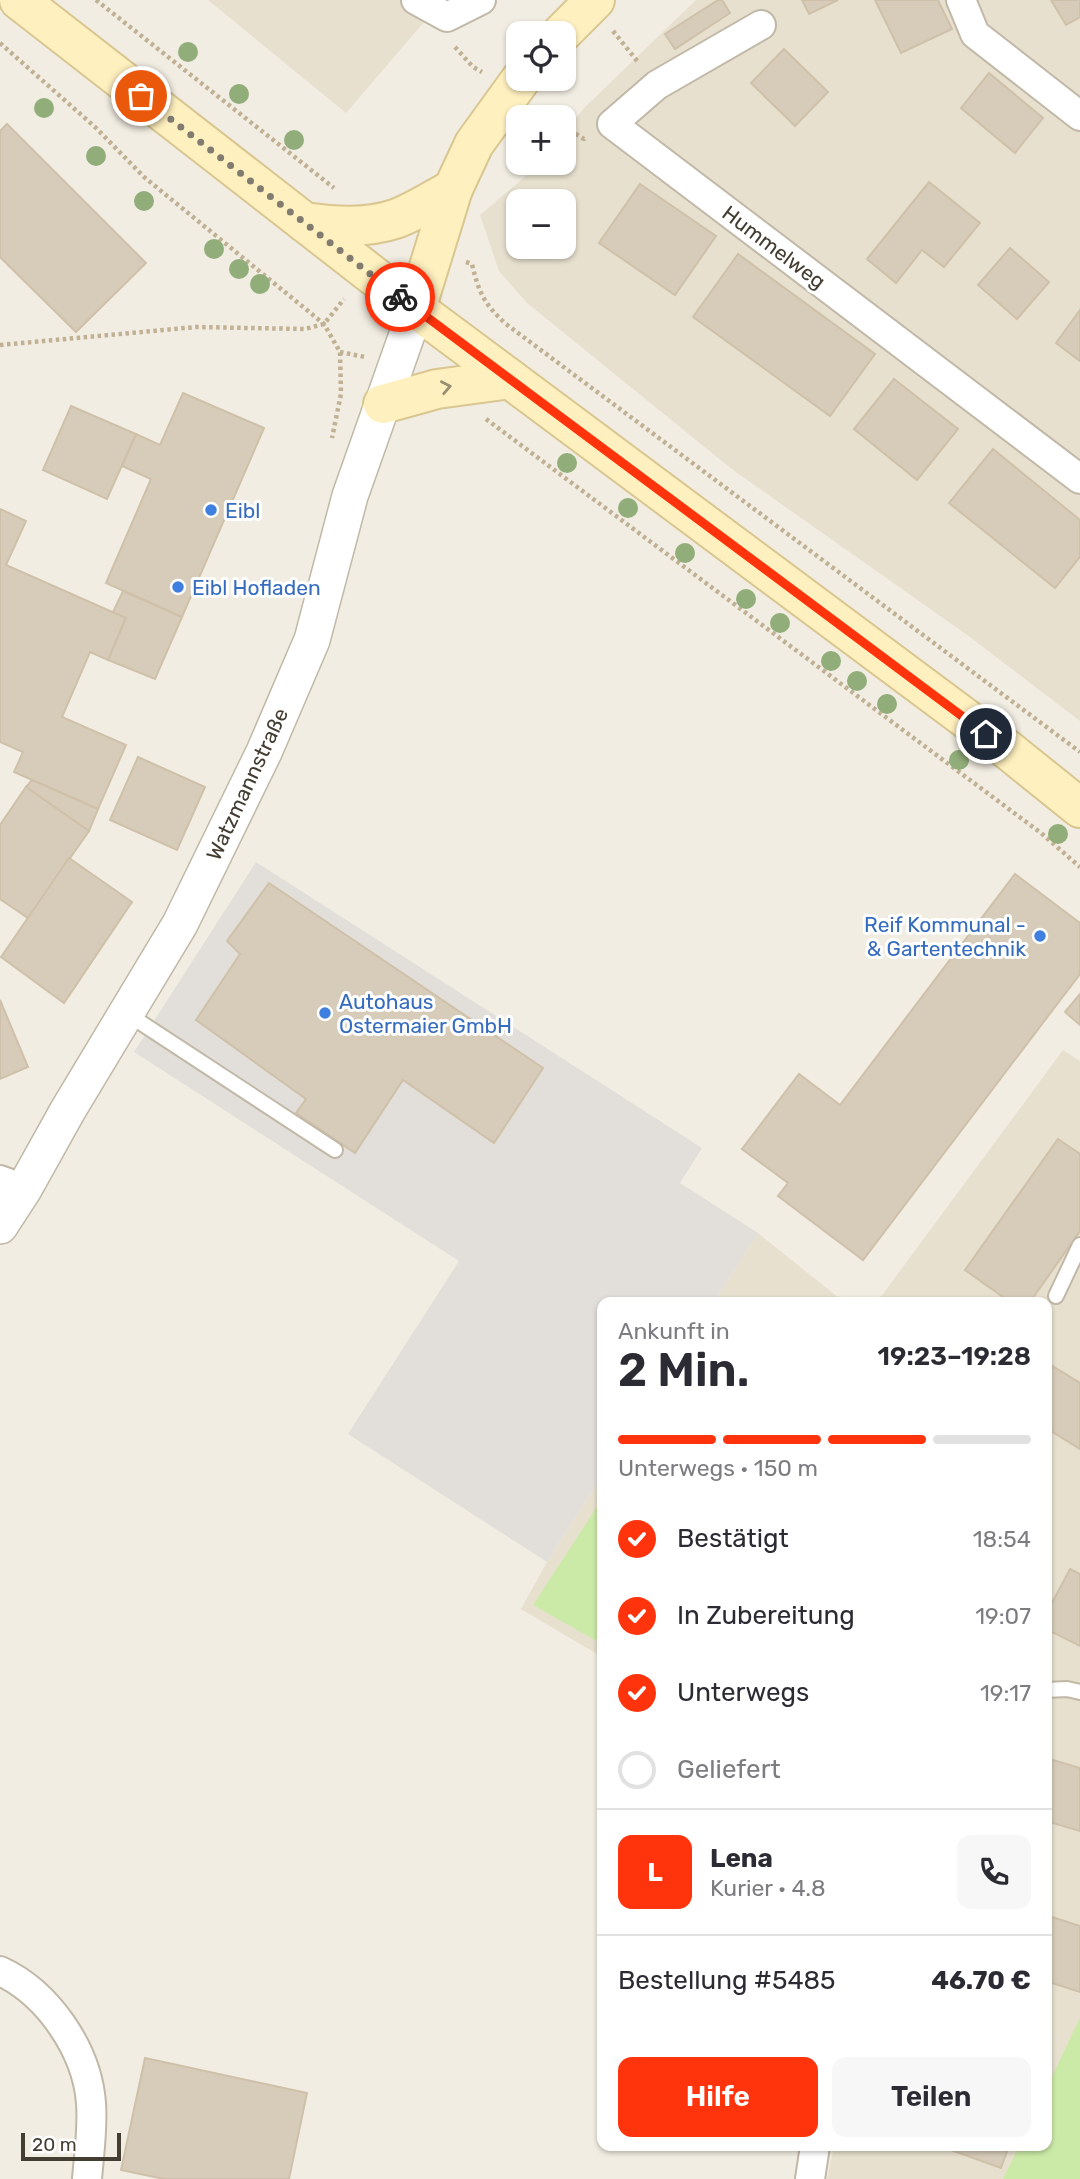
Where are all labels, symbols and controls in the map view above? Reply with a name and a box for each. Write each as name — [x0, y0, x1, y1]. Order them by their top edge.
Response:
map controls — [506, 21, 576, 259]
button: locate — [506, 21, 576, 91]
pin — [111, 66, 171, 126]
icon: bag — [122, 77, 160, 115]
button: + — [506, 105, 576, 175]
button: − — [506, 189, 576, 259]
street label: Hummelweg — [717, 200, 831, 294]
courier — [365, 262, 435, 332]
icon: bike — [381, 278, 419, 316]
one-way arrow — [440, 380, 452, 395]
place label: Eibl — [225, 498, 260, 523]
marker: Eibl — [203, 502, 219, 518]
place label: Eibl Hofladen — [192, 575, 321, 600]
marker: Eibl Hofladen — [170, 579, 186, 595]
street label: Watzmannstraße — [201, 704, 293, 864]
pin — [956, 704, 1016, 764]
icon: home — [967, 715, 1005, 753]
place label: Reif Kommunal - & Gartentechnik — [864, 912, 1026, 961]
marker: Reif Kommunal - & Gartentechnik — [1032, 928, 1048, 944]
place label: Autohaus Ostermaier GmbH — [339, 989, 512, 1038]
marker: Autohaus Ostermaier GmbH — [317, 1005, 333, 1021]
text: Ankunft in — [618, 1317, 730, 1345]
text: 19:23–19:28 — [878, 1341, 1031, 1372]
text: 2 Min. — [618, 1343, 749, 1398]
text: Unterwegs · 150 m — [618, 1454, 818, 1482]
icon: check — [618, 1520, 656, 1558]
text: Bestätigt — [677, 1523, 789, 1554]
text: 18:54 — [973, 1525, 1031, 1553]
icon: check — [618, 1597, 656, 1635]
text: In Zubereitung — [677, 1600, 855, 1631]
text: 19:07 — [975, 1602, 1031, 1630]
icon: check — [618, 1674, 656, 1712]
text: Unterwegs — [677, 1677, 809, 1708]
text: 19:17 — [980, 1679, 1031, 1707]
text: Geliefert — [677, 1754, 781, 1785]
button: phone — [957, 1835, 1031, 1909]
text: Lena — [710, 1843, 773, 1874]
text: L — [647, 1857, 663, 1888]
text: Kurier · 4.8 — [710, 1874, 826, 1902]
text: Bestellung #5485 — [618, 1965, 836, 1996]
text: 46.70 € — [931, 1965, 1031, 1996]
button: Hilfe — [618, 2057, 818, 2137]
button: Teilen — [832, 2057, 1031, 2137]
scale bar — [21, 2130, 121, 2162]
text: 20 m — [32, 2133, 77, 2156]

